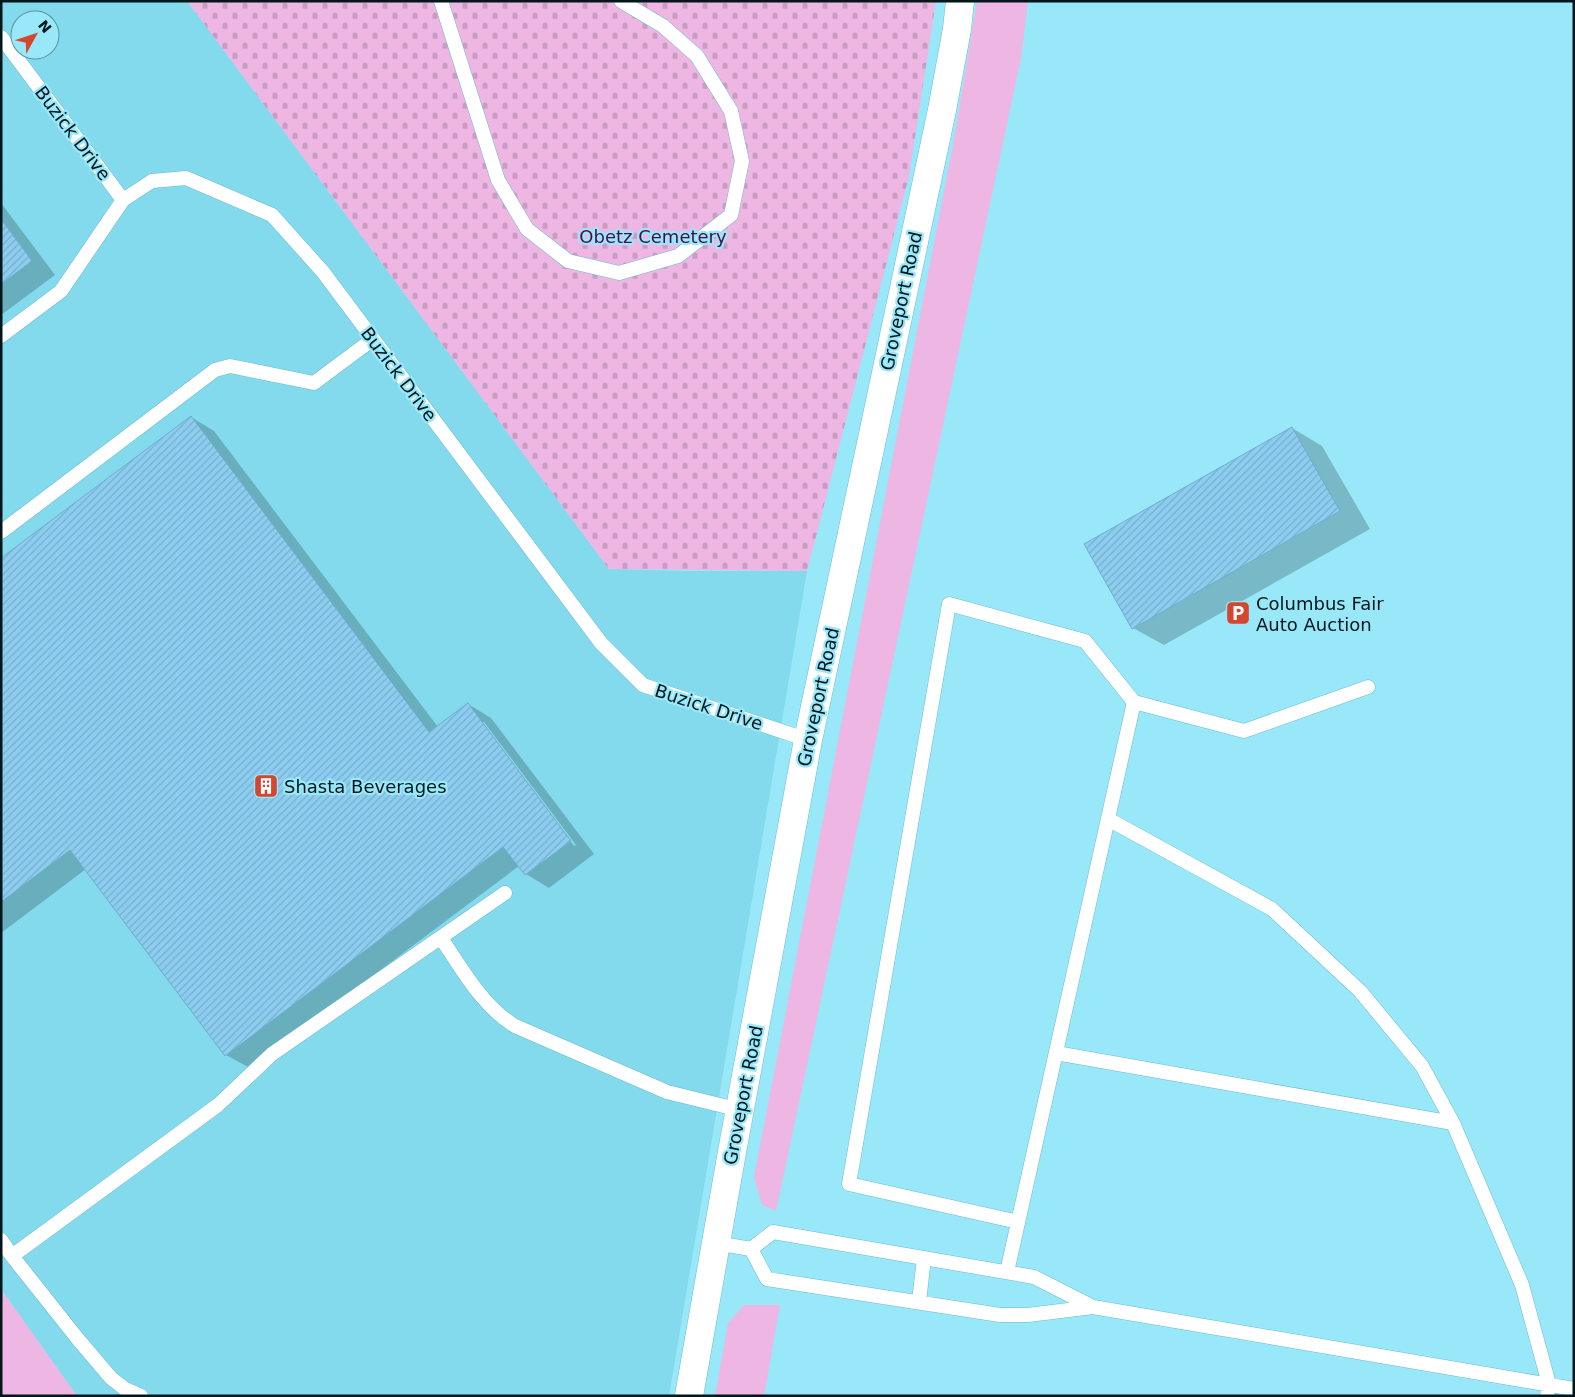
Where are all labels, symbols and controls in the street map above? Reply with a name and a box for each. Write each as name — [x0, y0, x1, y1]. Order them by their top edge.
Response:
north arrow — [10, 10, 60, 60]
text: N — [35, 17, 55, 36]
street label: Buzick Drive — [31, 82, 115, 184]
park label: Obetz Cemetery — [579, 226, 727, 247]
street label: Groveport Road — [876, 230, 926, 372]
street label: Buzick Drive — [357, 323, 441, 425]
place label: Columbus Fair Auto Auction — [1256, 593, 1384, 635]
parking icon: Columbus Fair Auto Auction — [1225, 600, 1251, 626]
street label: Groveport Road — [793, 626, 843, 768]
street label: Buzick Drive — [652, 680, 766, 734]
building icon: Shasta Beverages — [253, 773, 279, 799]
place label: Shasta Beverages — [284, 776, 447, 797]
street label: Groveport Road — [719, 1024, 767, 1166]

